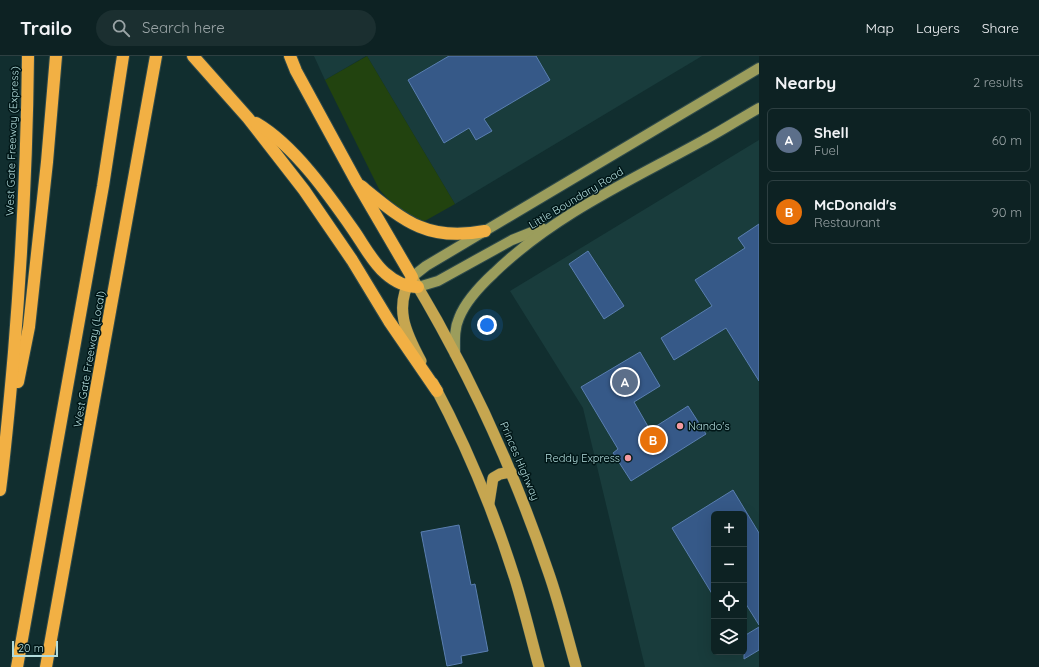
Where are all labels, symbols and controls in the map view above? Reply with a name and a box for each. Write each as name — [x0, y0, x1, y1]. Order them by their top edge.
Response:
search box — [96, 10, 376, 46]
text: Trailo — [20, 16, 72, 40]
icon: search — [110, 17, 132, 39]
text: Search here — [142, 18, 225, 37]
text: Map — [865, 19, 894, 37]
text: Layers — [916, 19, 960, 37]
text: Share — [982, 19, 1019, 37]
street label: West Gate Freeway (Express) — [2, 66, 22, 216]
text: Nearby — [775, 72, 836, 93]
text: 2 results — [973, 74, 1023, 90]
text: Shell — [814, 123, 849, 142]
text: A — [785, 132, 793, 148]
text: 60 m — [992, 132, 1022, 148]
text: Fuel — [814, 142, 839, 158]
street label: Little Boundary Road — [526, 164, 626, 232]
text: McDonald's — [814, 195, 896, 214]
text: B — [785, 204, 793, 220]
text: 90 m — [992, 204, 1022, 220]
text: Restaurant — [814, 214, 880, 230]
street label: West Gate Freeway (Local) — [70, 290, 108, 428]
your location — [477, 315, 497, 335]
pin: A — [612, 367, 638, 397]
place label: Nando's — [688, 419, 730, 433]
street label: Princes Highway — [497, 420, 543, 502]
marker: Nando's — [675, 421, 685, 431]
pin: B — [640, 425, 666, 455]
place label: Reddy Express — [545, 451, 620, 465]
marker: Reddy Express — [623, 453, 633, 463]
map controls — [711, 511, 747, 655]
button: + — [711, 511, 747, 547]
button: − — [711, 547, 747, 583]
button: locate — [711, 583, 747, 619]
button: layers — [711, 619, 747, 655]
scale bar — [12, 639, 58, 658]
text: 20 m — [18, 641, 44, 655]

